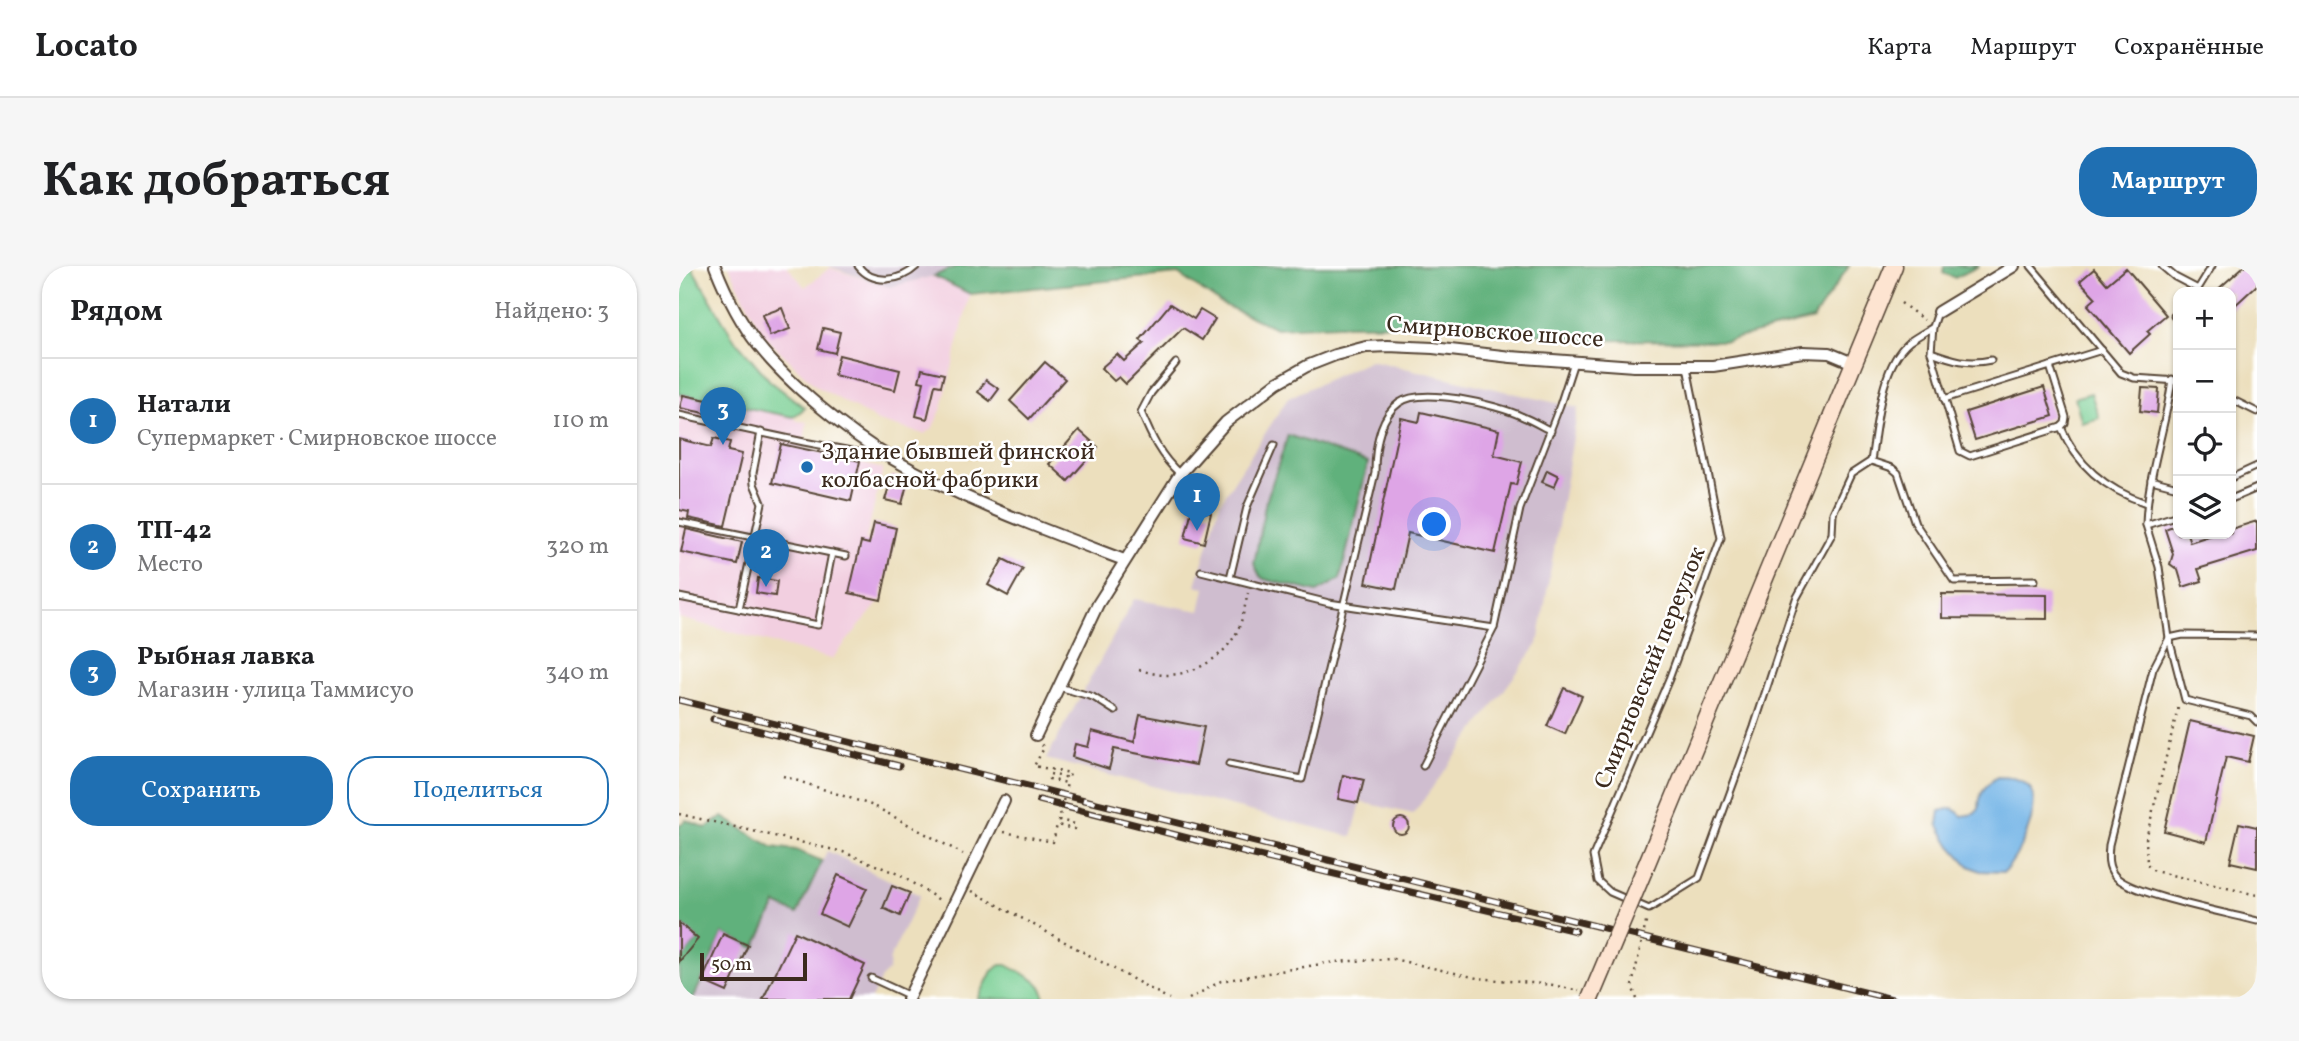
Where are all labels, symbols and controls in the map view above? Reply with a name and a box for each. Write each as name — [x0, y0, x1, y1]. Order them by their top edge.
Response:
text: Locato — [35, 25, 138, 71]
text: Карта — [1867, 31, 1932, 65]
text: Маршрут — [1970, 31, 2076, 65]
text: Сохранённые — [2114, 31, 2264, 65]
button: Маршрут — [2079, 147, 2257, 217]
text: Как добраться — [42, 148, 390, 217]
map controls — [2173, 287, 2236, 539]
button: + — [2173, 287, 2236, 350]
text: Рядом — [70, 291, 163, 333]
text: Найдено: 3 — [494, 296, 609, 328]
street label: Смирновское шоссе — [1385, 308, 1605, 358]
button: − — [2173, 350, 2236, 413]
text: Натали — [137, 387, 231, 423]
pin: 3 — [700, 387, 746, 445]
text: 1 — [88, 405, 98, 437]
text: 110 m — [552, 405, 609, 437]
button: locate — [2173, 413, 2236, 476]
text: Супермаркет · Смирновское шоссе — [137, 423, 497, 455]
place label: Здание бывшей финской колбасной фабрики — [821, 436, 1095, 498]
marker: Здание бывшей финской колбасной фабрики — [799, 459, 815, 475]
pin: 1 — [1174, 473, 1220, 531]
button: layers — [2173, 476, 2236, 539]
your location — [1417, 507, 1451, 541]
text: ТП-42 — [137, 513, 212, 549]
pin: 2 — [743, 529, 789, 587]
text: 2 — [87, 531, 99, 563]
text: 320 m — [546, 531, 609, 563]
street label: Смирновский переулок — [1587, 541, 1715, 794]
text: Место — [137, 549, 203, 581]
text: Рыбная лавка — [137, 639, 315, 675]
text: 3 — [87, 657, 99, 689]
text: 340 m — [545, 657, 609, 689]
text: Магазин · улица Таммисуо — [137, 675, 414, 707]
button: Сохранить — [70, 756, 333, 826]
button: Поделиться — [347, 756, 609, 826]
scale bar — [700, 950, 807, 982]
text: 50 m — [711, 952, 752, 978]

